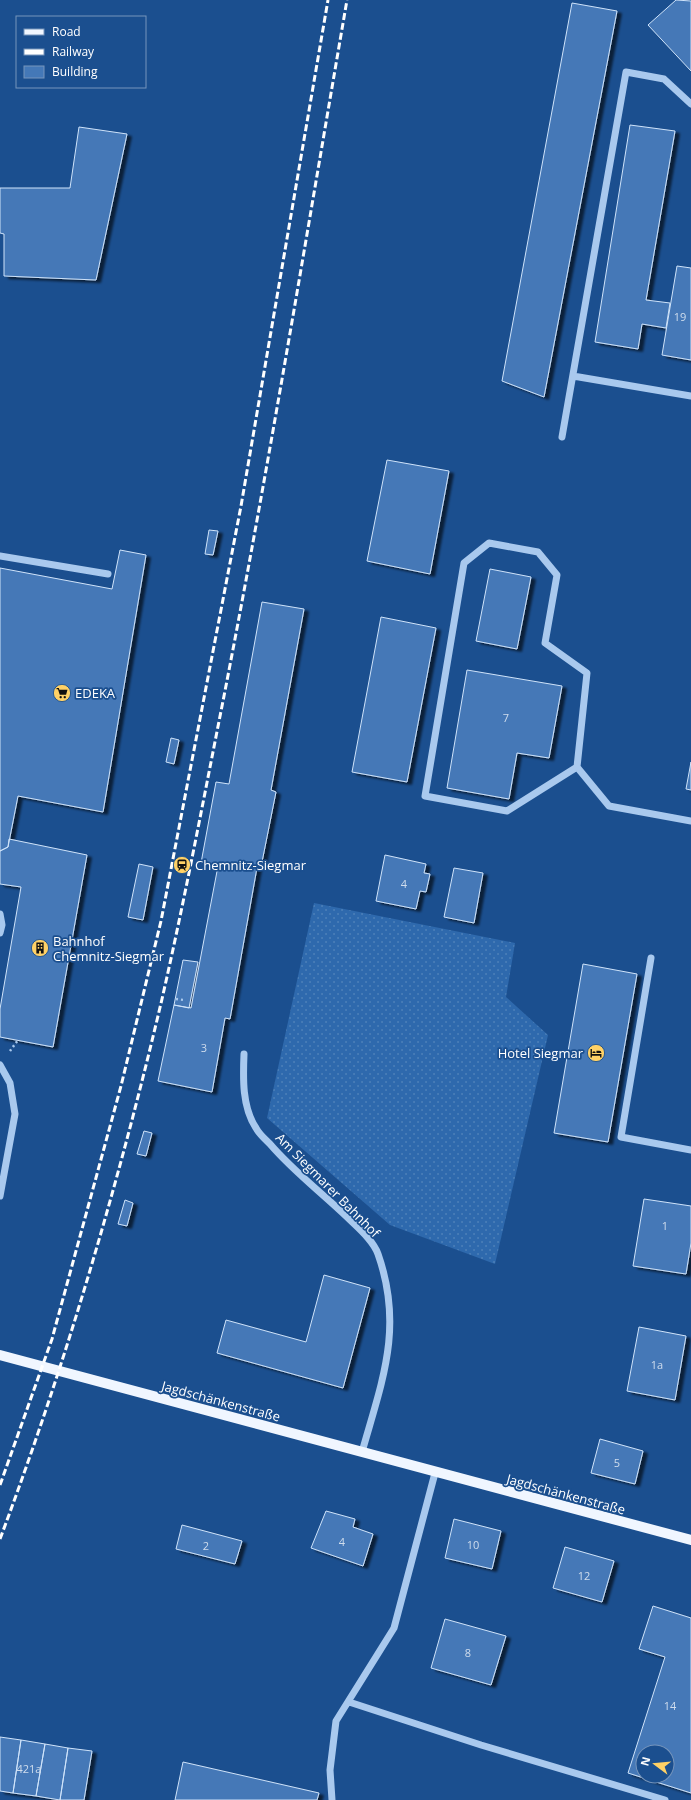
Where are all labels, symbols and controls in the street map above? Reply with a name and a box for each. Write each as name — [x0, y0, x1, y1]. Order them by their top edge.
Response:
legend — [16, 16, 146, 88]
text: Road — [52, 23, 81, 40]
text: Railway — [52, 43, 95, 60]
text: Building — [52, 63, 98, 80]
house number: 19 — [674, 309, 686, 324]
supermarket icon: EDEKA — [52, 683, 72, 703]
place label: EDEKA — [75, 684, 116, 702]
house number: 7 — [503, 710, 509, 725]
station icon: Chemnitz-Siegmar — [172, 855, 192, 875]
place label: Chemnitz-Siegmar — [195, 856, 307, 874]
house number: 4 — [401, 876, 408, 891]
place label: Bahnhof Chemnitz-Siegmar — [53, 932, 165, 965]
building icon: Bahnhof Chemnitz-Siegmar — [30, 938, 50, 958]
house number: 3 — [201, 1040, 207, 1055]
hotel icon: Hotel Siegmar — [586, 1043, 606, 1063]
place label: Hotel Siegmar — [498, 1044, 584, 1062]
street label: Am Siegmarer Bahnhof — [272, 1129, 385, 1242]
house number: 1 — [662, 1218, 668, 1233]
house number: 1a — [651, 1357, 663, 1372]
street label: Jagdschänkenstraße — [158, 1376, 282, 1426]
house number: 5 — [614, 1455, 620, 1470]
street label: Jagdschänkenstraße — [503, 1469, 627, 1519]
house number: 4 — [339, 1534, 346, 1549]
house number: 10 — [467, 1537, 479, 1552]
house number: 2 — [203, 1538, 209, 1553]
house number: 12 — [578, 1568, 590, 1583]
house number: 8 — [465, 1645, 471, 1660]
house number: 14 — [664, 1698, 677, 1713]
north arrow — [635, 1744, 675, 1784]
text: N — [636, 1755, 653, 1767]
house number: 421a — [17, 1761, 41, 1776]

